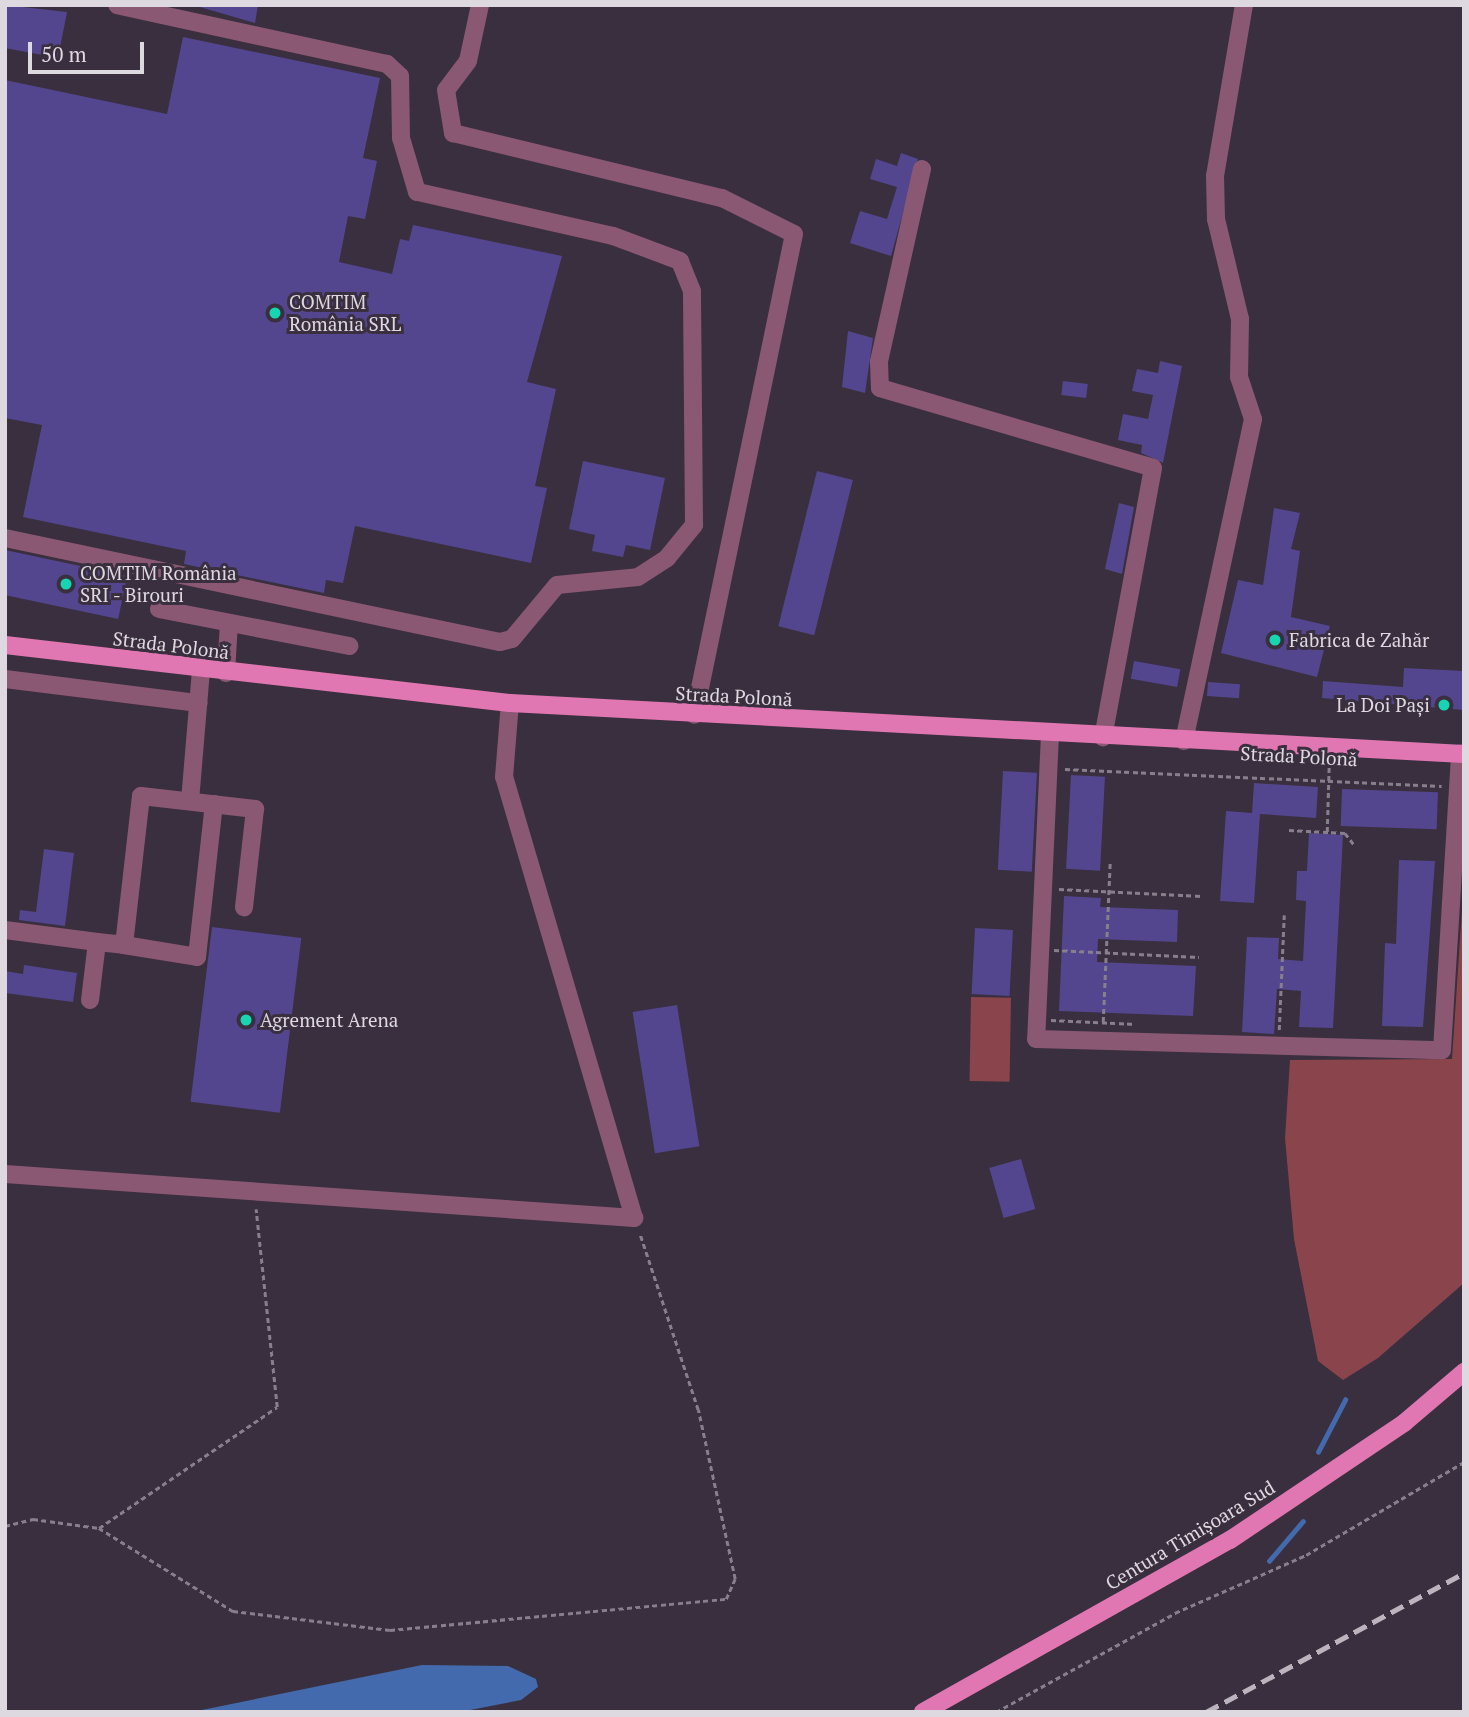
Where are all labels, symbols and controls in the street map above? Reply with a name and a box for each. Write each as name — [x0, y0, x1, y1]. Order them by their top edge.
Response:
scale bar — [32, 28, 147, 72]
text: 50 m — [41, 40, 87, 68]
place label: COMTIM România SRL — [289, 291, 401, 335]
marker: COMTIM România SRL — [267, 305, 283, 321]
place label: COMTIM România SRI - Birouri — [80, 562, 237, 606]
marker: COMTIM România SRI - Birouri — [58, 576, 74, 592]
street label: Strada Polonă — [111, 627, 231, 663]
place label: Fabrica de Zahăr — [1289, 629, 1429, 651]
marker: Fabrica de Zahăr — [1267, 632, 1283, 648]
street label: Strada Polonă — [675, 682, 793, 710]
place label: La Doi Pași — [1336, 694, 1430, 716]
marker: La Doi Pași — [1436, 697, 1452, 713]
street label: Strada Polonă — [1240, 742, 1358, 770]
place label: Agrement Arena — [260, 1009, 399, 1031]
marker: Agrement Arena — [238, 1012, 254, 1028]
street label: Centura Timișoara Sud — [1101, 1475, 1279, 1595]

